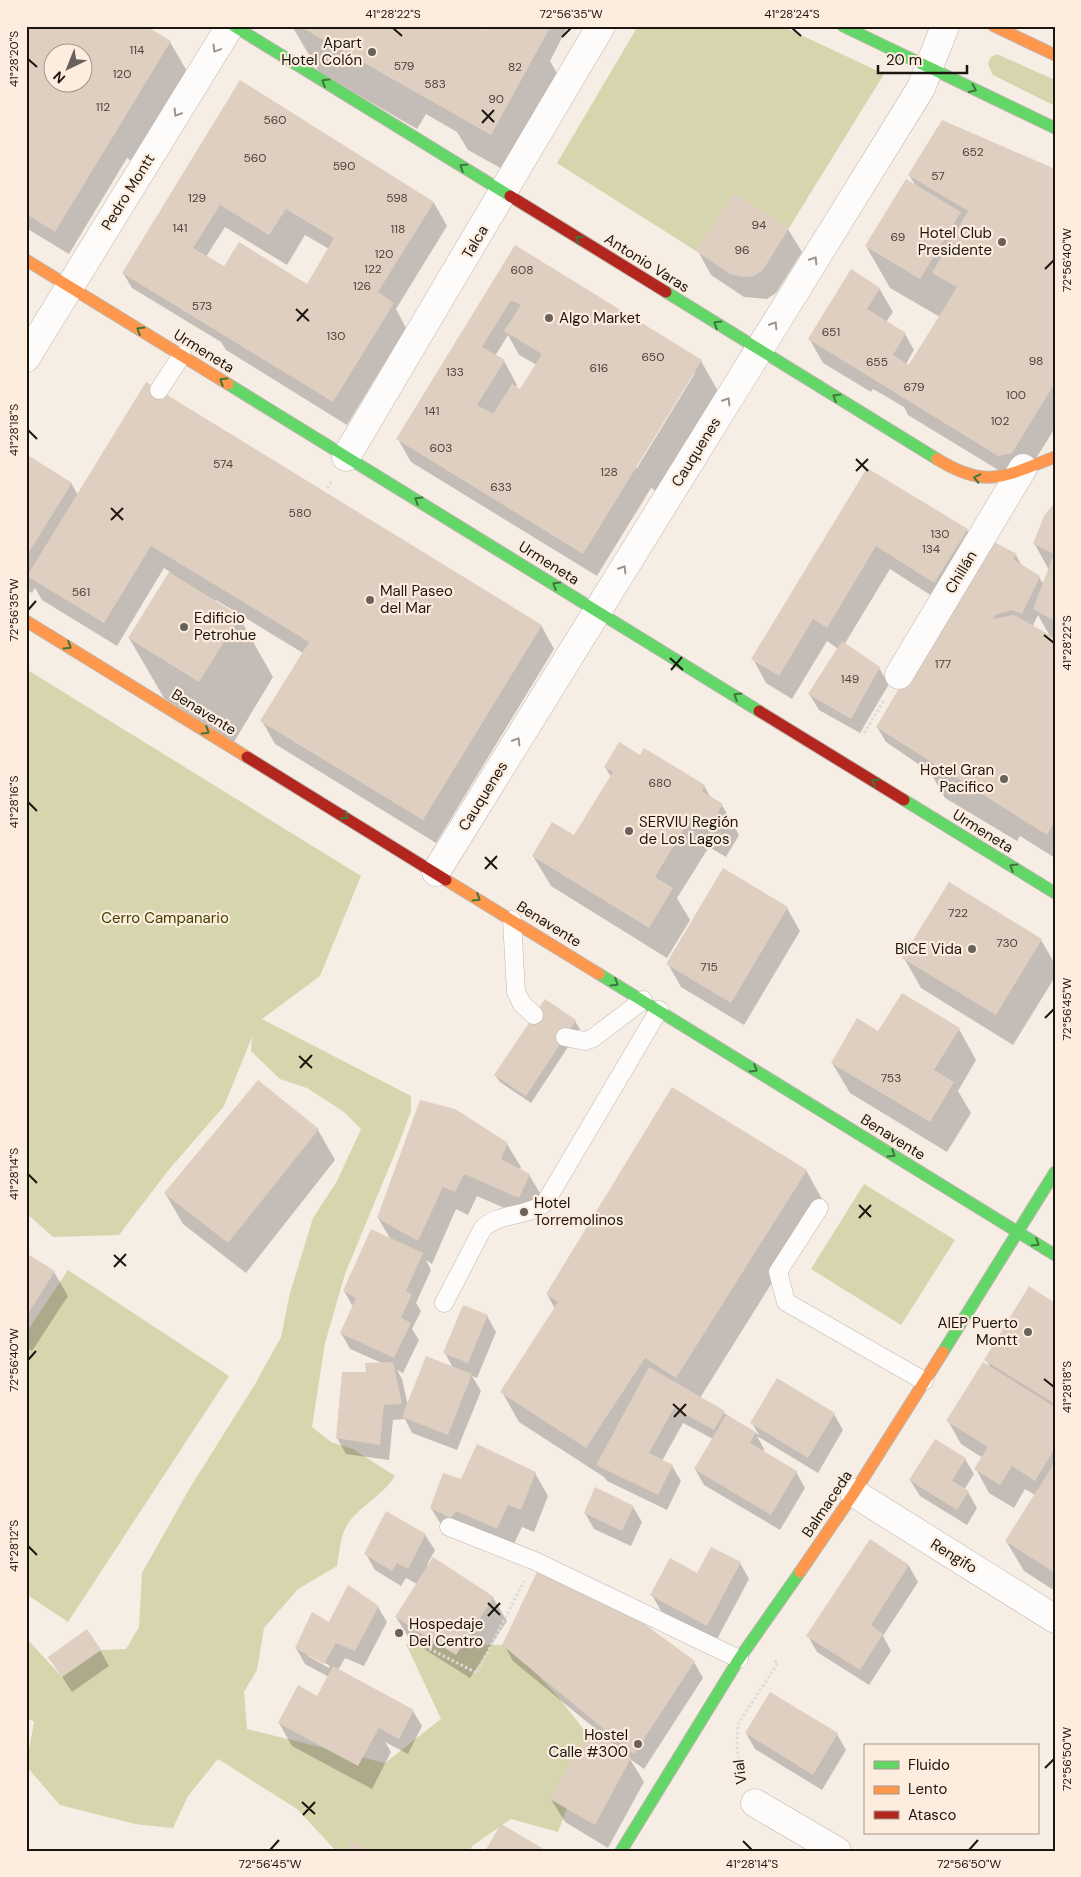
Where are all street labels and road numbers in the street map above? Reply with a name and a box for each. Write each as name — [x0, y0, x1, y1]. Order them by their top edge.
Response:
street label: Pedro Montt — [97, 150, 159, 234]
street label: Talca — [457, 222, 493, 262]
street label: Antonio Varas — [601, 229, 693, 297]
street label: Urmeneta — [170, 324, 238, 378]
street label: Cauquenes — [667, 413, 725, 491]
street label: Urmeneta — [515, 536, 583, 590]
street label: Chillán — [940, 547, 982, 597]
street label: Benavente — [168, 684, 240, 740]
street label: Cauquenes — [454, 757, 512, 835]
street label: Urmeneta — [949, 804, 1017, 858]
street label: Benavente — [513, 896, 585, 952]
street label: Benavente — [857, 1109, 929, 1165]
street label: Balmaceda — [797, 1467, 857, 1541]
street label: Rengifo — [927, 1534, 981, 1578]
street label: Vial — [729, 1758, 751, 1786]

